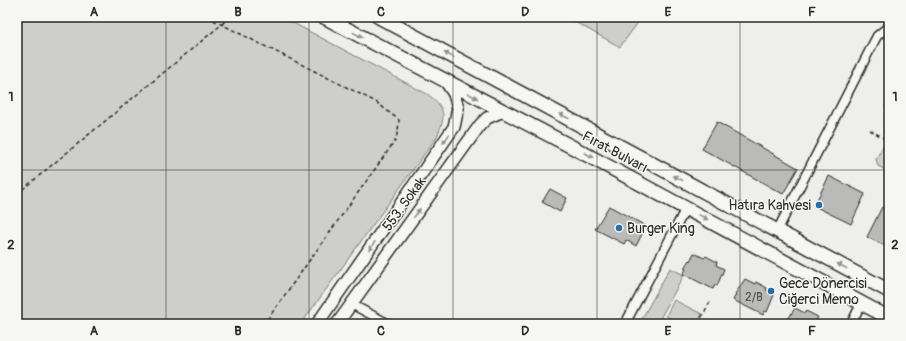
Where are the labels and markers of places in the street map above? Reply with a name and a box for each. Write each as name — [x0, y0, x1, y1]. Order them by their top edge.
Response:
place label: Hatıra Kahvesi — [729, 197, 811, 214]
marker: Hatıra Kahvesi — [814, 200, 824, 210]
place label: Burger King — [627, 220, 695, 237]
marker: Burger King — [614, 223, 624, 233]
place label: Gece Dönercisi Ciğerci Memo — [779, 275, 867, 308]
marker: Gece Dönercisi Ciğerci Memo — [766, 286, 776, 296]

